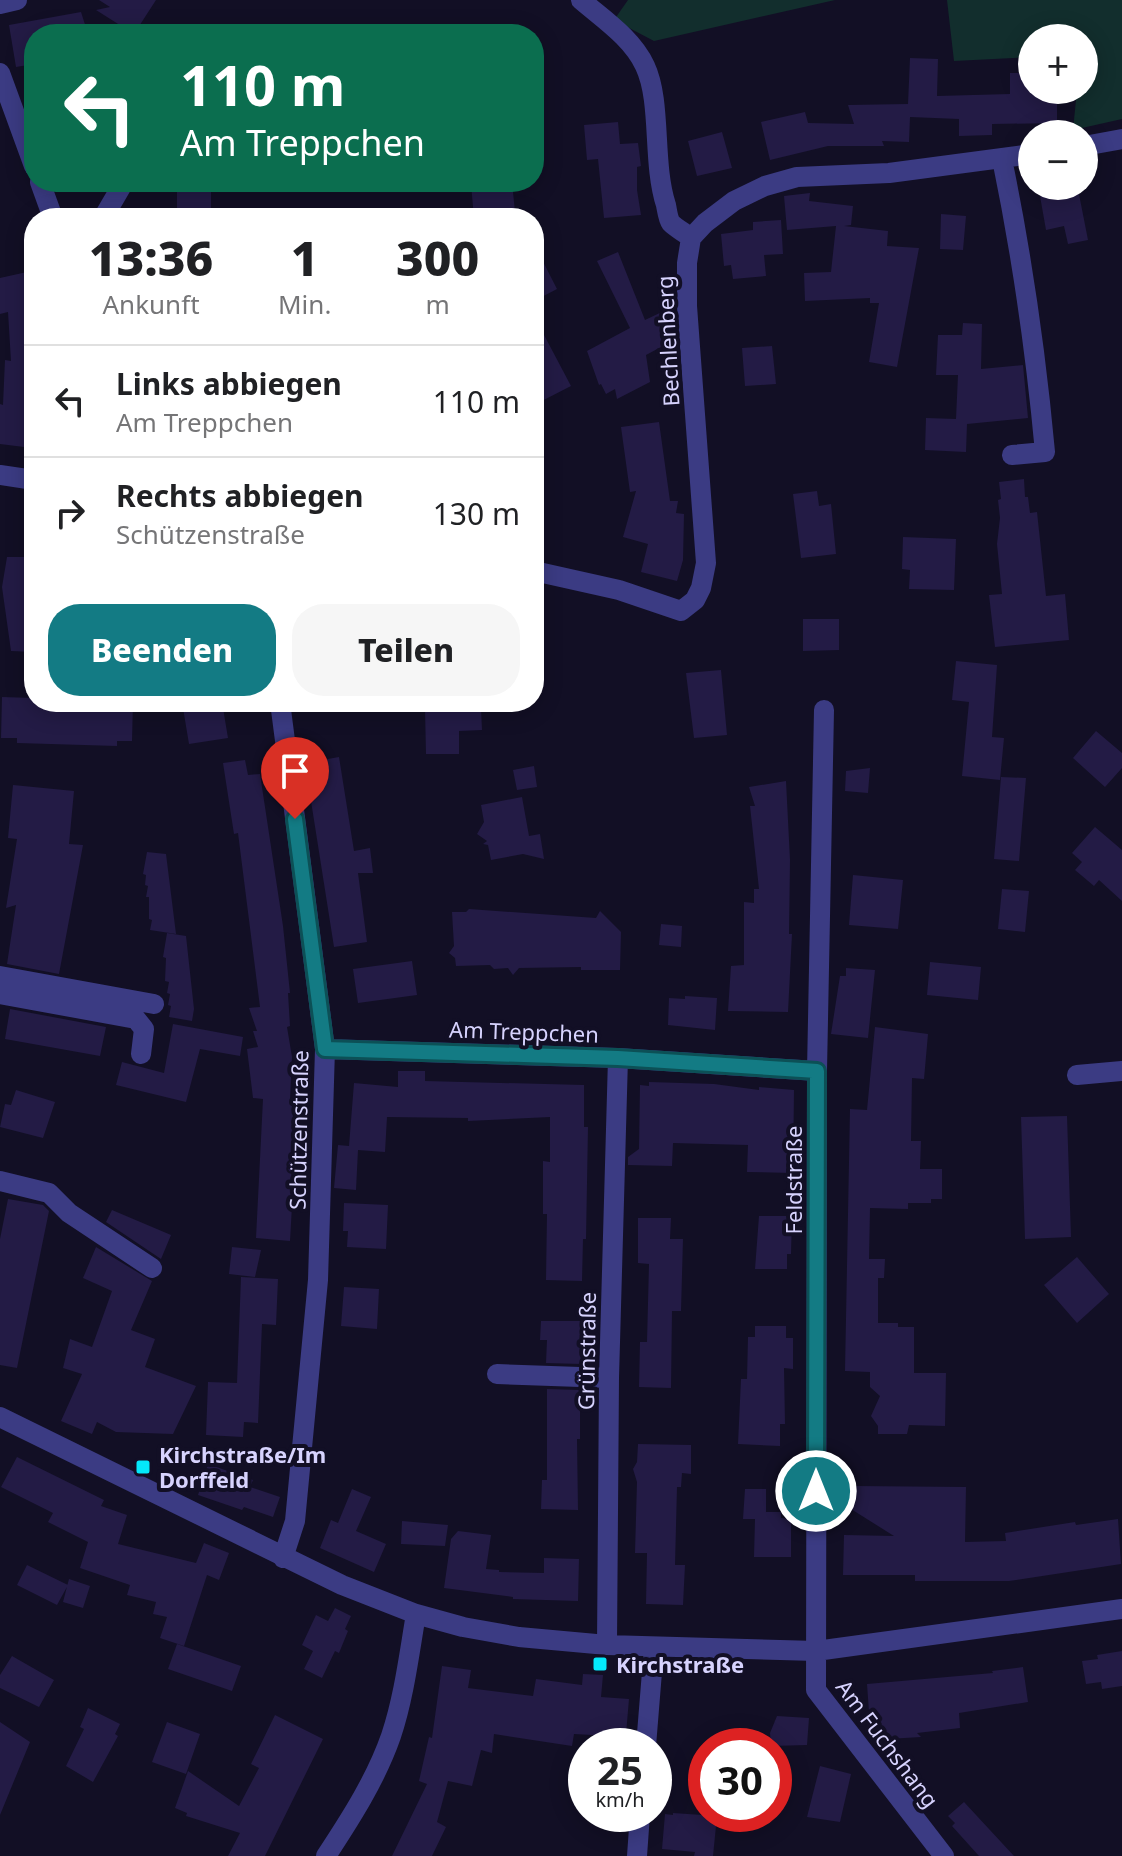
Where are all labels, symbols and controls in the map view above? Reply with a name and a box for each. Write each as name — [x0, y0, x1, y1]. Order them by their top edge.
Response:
map controls — [1018, 24, 1098, 200]
button: + — [1018, 24, 1098, 104]
text: 110 m — [180, 46, 345, 122]
icon: left — [48, 56, 152, 160]
text: Am Treppchen — [180, 118, 425, 167]
button: − — [1018, 120, 1098, 200]
text: 13:36 — [89, 225, 213, 290]
text: 1 — [291, 225, 319, 290]
text: 300 — [396, 225, 479, 290]
street label: Bechlenberg — [649, 275, 685, 407]
text: Ankunft — [102, 286, 200, 322]
text: Min. — [278, 286, 331, 322]
text: m — [426, 286, 450, 322]
text: Links abbiegen — [116, 363, 342, 404]
icon: left — [48, 379, 92, 423]
text: 110 m — [433, 381, 520, 422]
text: Am Treppchen — [116, 404, 293, 440]
text: Rechts abbiegen — [116, 475, 364, 516]
icon: right — [48, 491, 92, 535]
text: 130 m — [433, 493, 520, 534]
text: Schützenstraße — [116, 516, 305, 552]
button: Beenden — [48, 604, 276, 696]
button: Teilen — [292, 604, 520, 696]
pin — [261, 737, 329, 819]
icon: arrive — [273, 749, 317, 793]
street label: Am Treppchen — [449, 1013, 599, 1049]
street label: Schützenstraße — [282, 1050, 314, 1210]
street label: Feldstraße — [778, 1126, 808, 1234]
street label: Grünstraße — [570, 1292, 602, 1410]
place label: Kirchstraße/Im Dorffeld — [159, 1439, 326, 1494]
position arrow — [774, 1449, 858, 1533]
marker: Kirchstraße/Im Dorffeld — [134, 1458, 152, 1476]
place label: Kirchstraße — [616, 1649, 744, 1679]
marker: Kirchstraße — [591, 1655, 609, 1673]
street label: Am Fuchshang — [830, 1673, 946, 1813]
speed limit sign: 30 — [688, 1728, 792, 1832]
text: 25 — [597, 1742, 643, 1797]
text: km/h — [595, 1786, 645, 1813]

